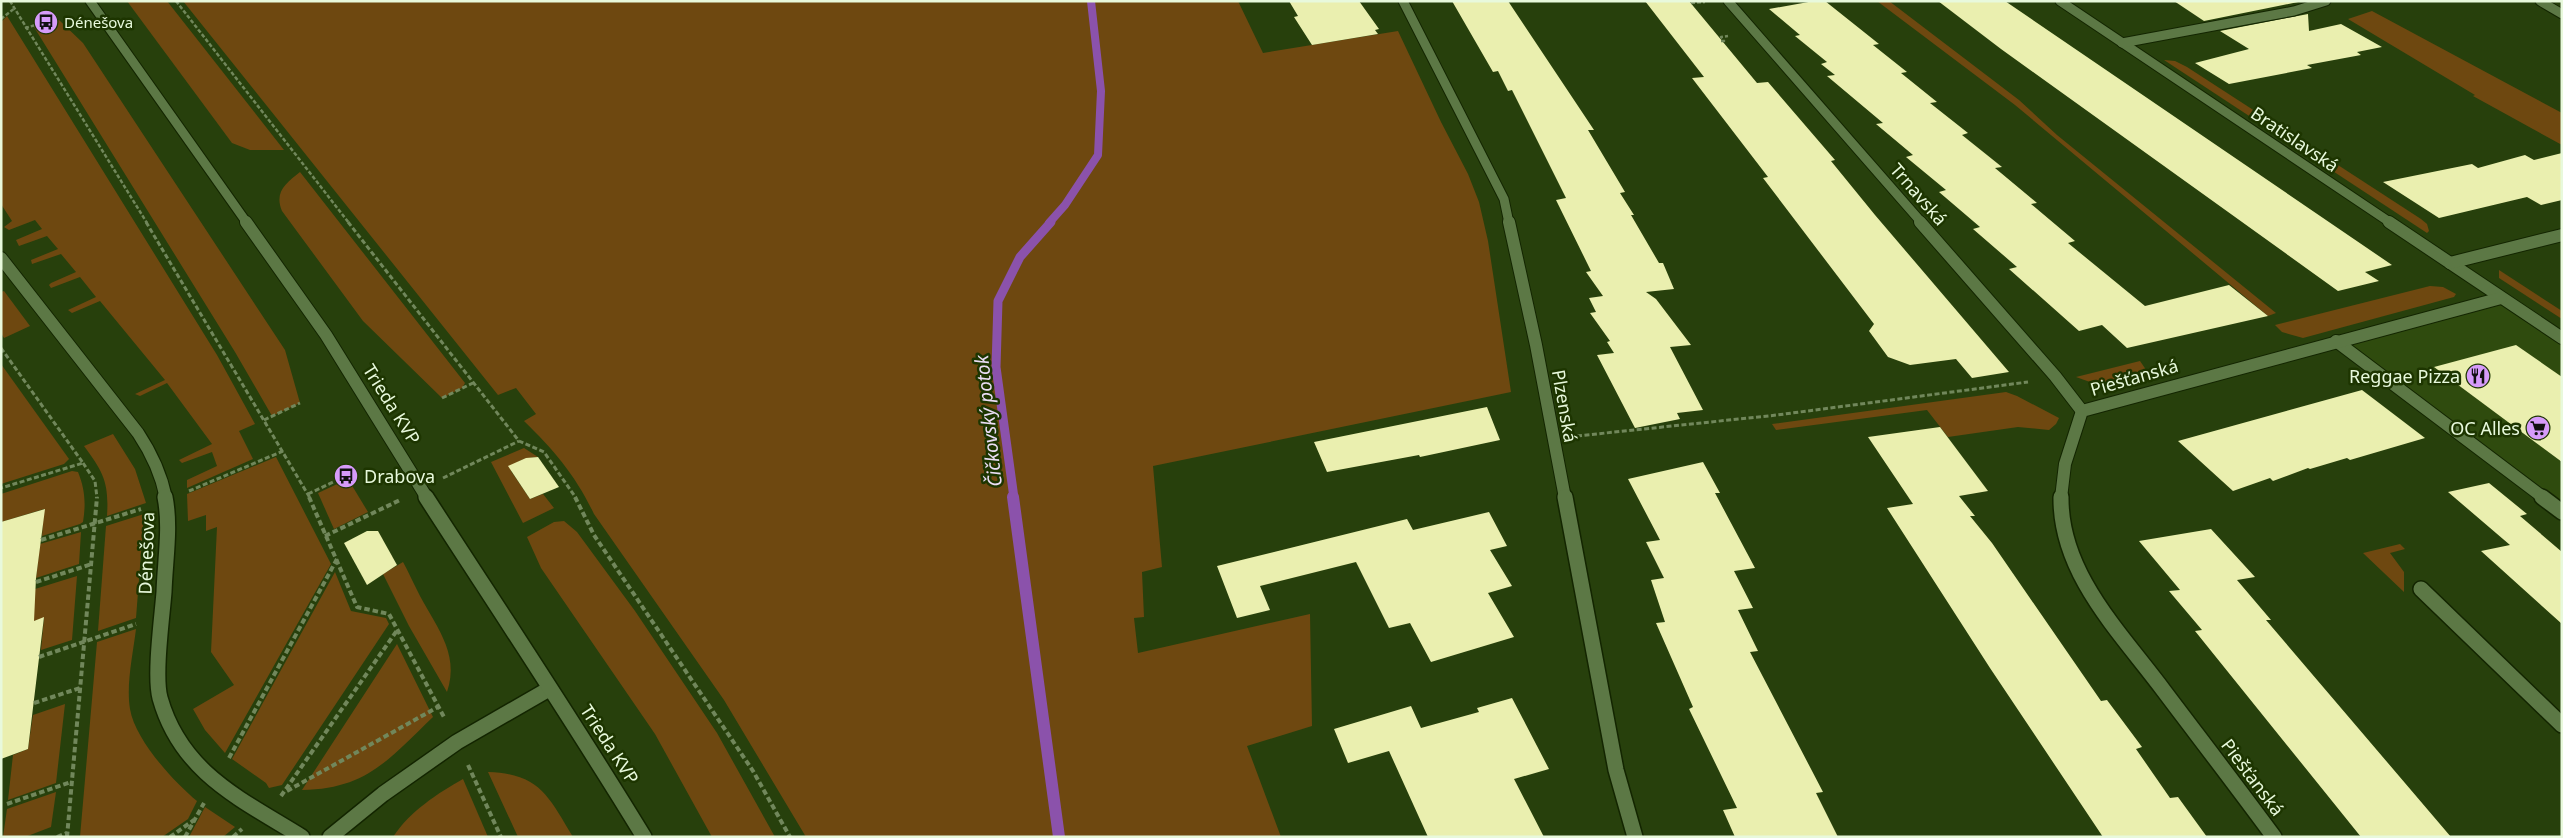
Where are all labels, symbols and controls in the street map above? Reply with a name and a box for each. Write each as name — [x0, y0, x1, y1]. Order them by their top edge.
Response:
bus stop icon: Dénešova — [33, 9, 59, 35]
place label: Dénešova — [64, 12, 133, 32]
street label: Bratislavská — [2246, 101, 2344, 177]
street label: Trnavská — [1885, 158, 1953, 230]
water label: Čičkovský potok — [968, 353, 1008, 488]
street label: Piešťanská — [2087, 353, 2181, 401]
street label: Trieda KVP — [358, 359, 426, 449]
restaurant icon: Reggae Pizza — [2465, 363, 2491, 389]
place label: Reggae Pizza — [2349, 364, 2460, 388]
street label: Plzenská — [1547, 368, 1583, 444]
supermarket icon: OC Alles — [2525, 415, 2551, 441]
place label: OC Alles — [2450, 416, 2520, 440]
bus stop icon: Drabova — [333, 463, 359, 489]
place label: Drabova — [364, 464, 435, 488]
street label: Dénešova — [133, 511, 159, 595]
street label: Trieda KVP — [575, 700, 645, 788]
street label: Piešťanská — [2216, 734, 2290, 820]

